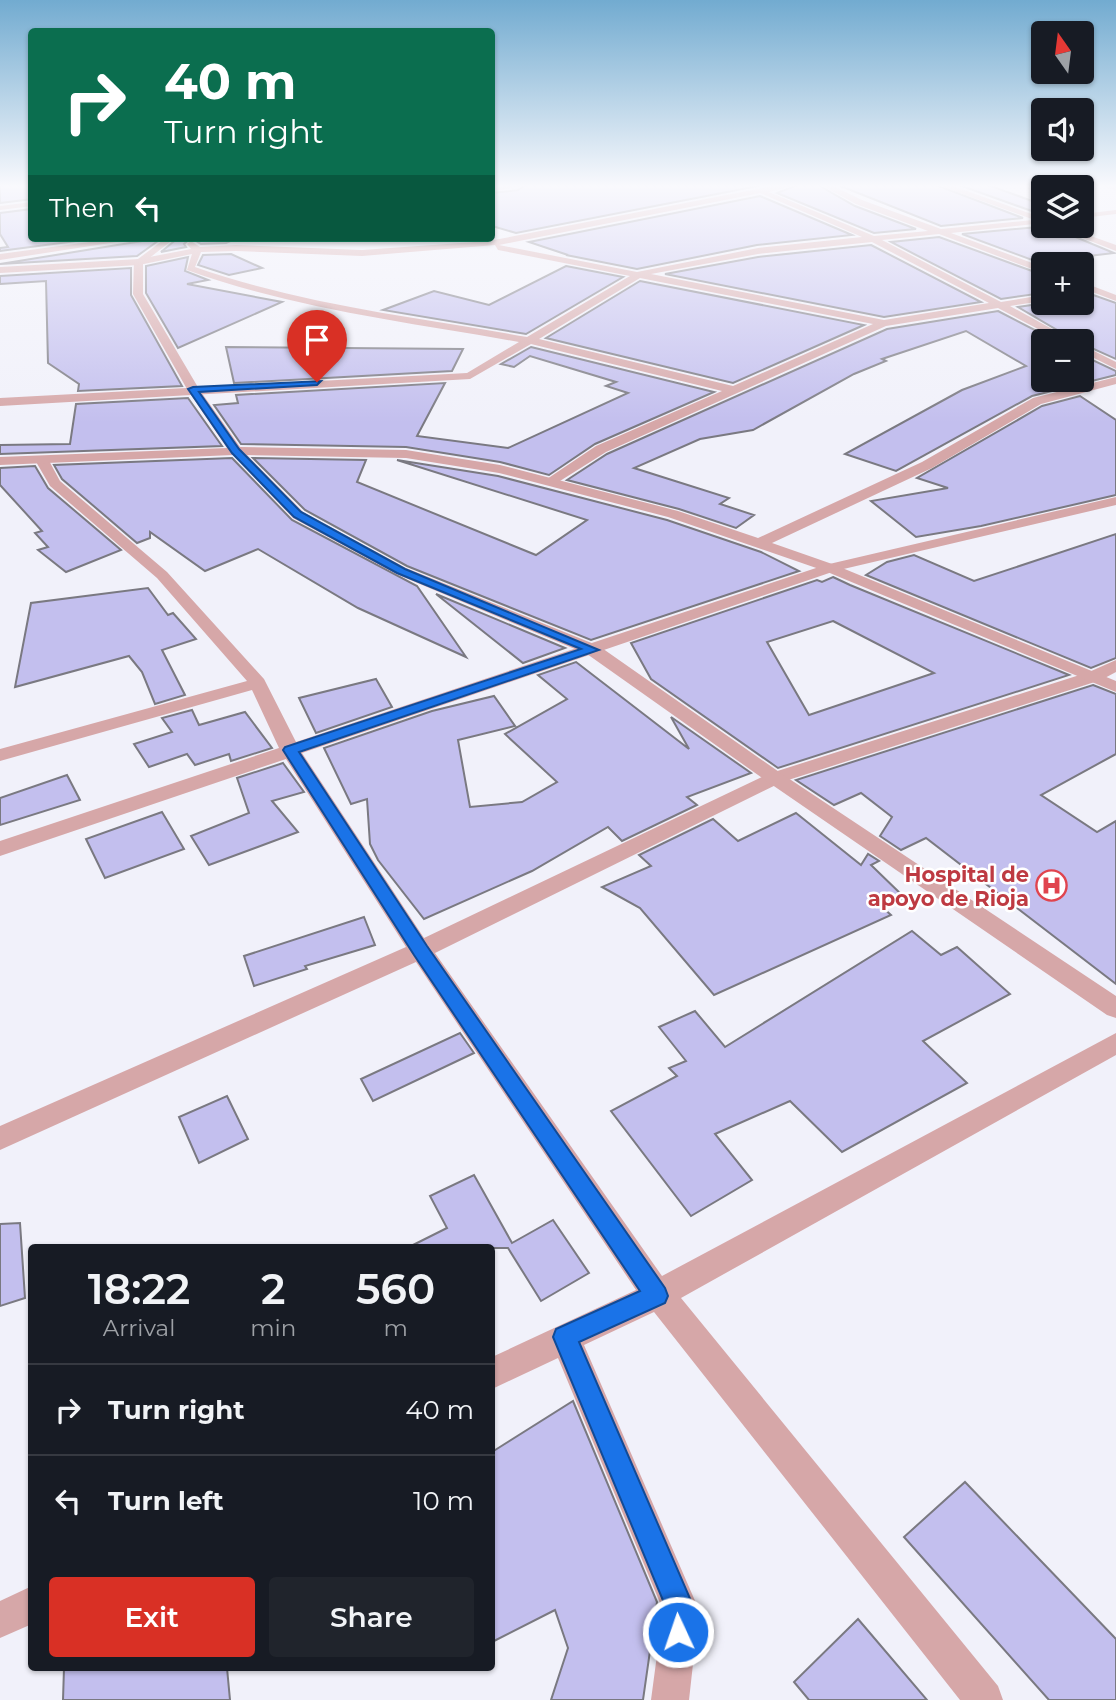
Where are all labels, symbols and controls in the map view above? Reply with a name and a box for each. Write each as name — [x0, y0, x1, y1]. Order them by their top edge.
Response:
north arrow — [1031, 21, 1094, 84]
map controls — [1031, 21, 1094, 392]
text: 40 m — [164, 52, 296, 111]
icon: right — [49, 56, 140, 147]
button: sound — [1031, 98, 1094, 161]
text: Turn right — [164, 112, 324, 151]
button: layers — [1031, 175, 1094, 238]
icon: left — [129, 189, 167, 227]
text: Then — [49, 192, 115, 224]
button: + — [1031, 252, 1094, 315]
pin — [287, 310, 347, 382]
icon: arrive — [298, 321, 336, 359]
button: − — [1031, 329, 1094, 392]
place label: Hospital de apoyo de Rioja — [868, 862, 1029, 911]
hospital icon: Hospital de apoyo de Rioja — [1035, 869, 1069, 903]
text: 18:22 — [88, 1263, 190, 1315]
text: 2 — [261, 1263, 285, 1315]
text: 560 — [356, 1263, 435, 1315]
text: Arrival — [103, 1314, 175, 1342]
text: min — [250, 1314, 296, 1342]
text: m — [383, 1314, 408, 1342]
icon: right — [49, 1391, 87, 1429]
text: Turn right — [108, 1394, 244, 1426]
text: 40 m — [405, 1394, 474, 1426]
icon: left — [49, 1482, 87, 1520]
text: Turn left — [108, 1485, 224, 1517]
text: 10 m — [413, 1485, 474, 1517]
button: Exit — [49, 1577, 255, 1657]
button: Share — [269, 1577, 474, 1657]
position arrow — [641, 1595, 715, 1669]

